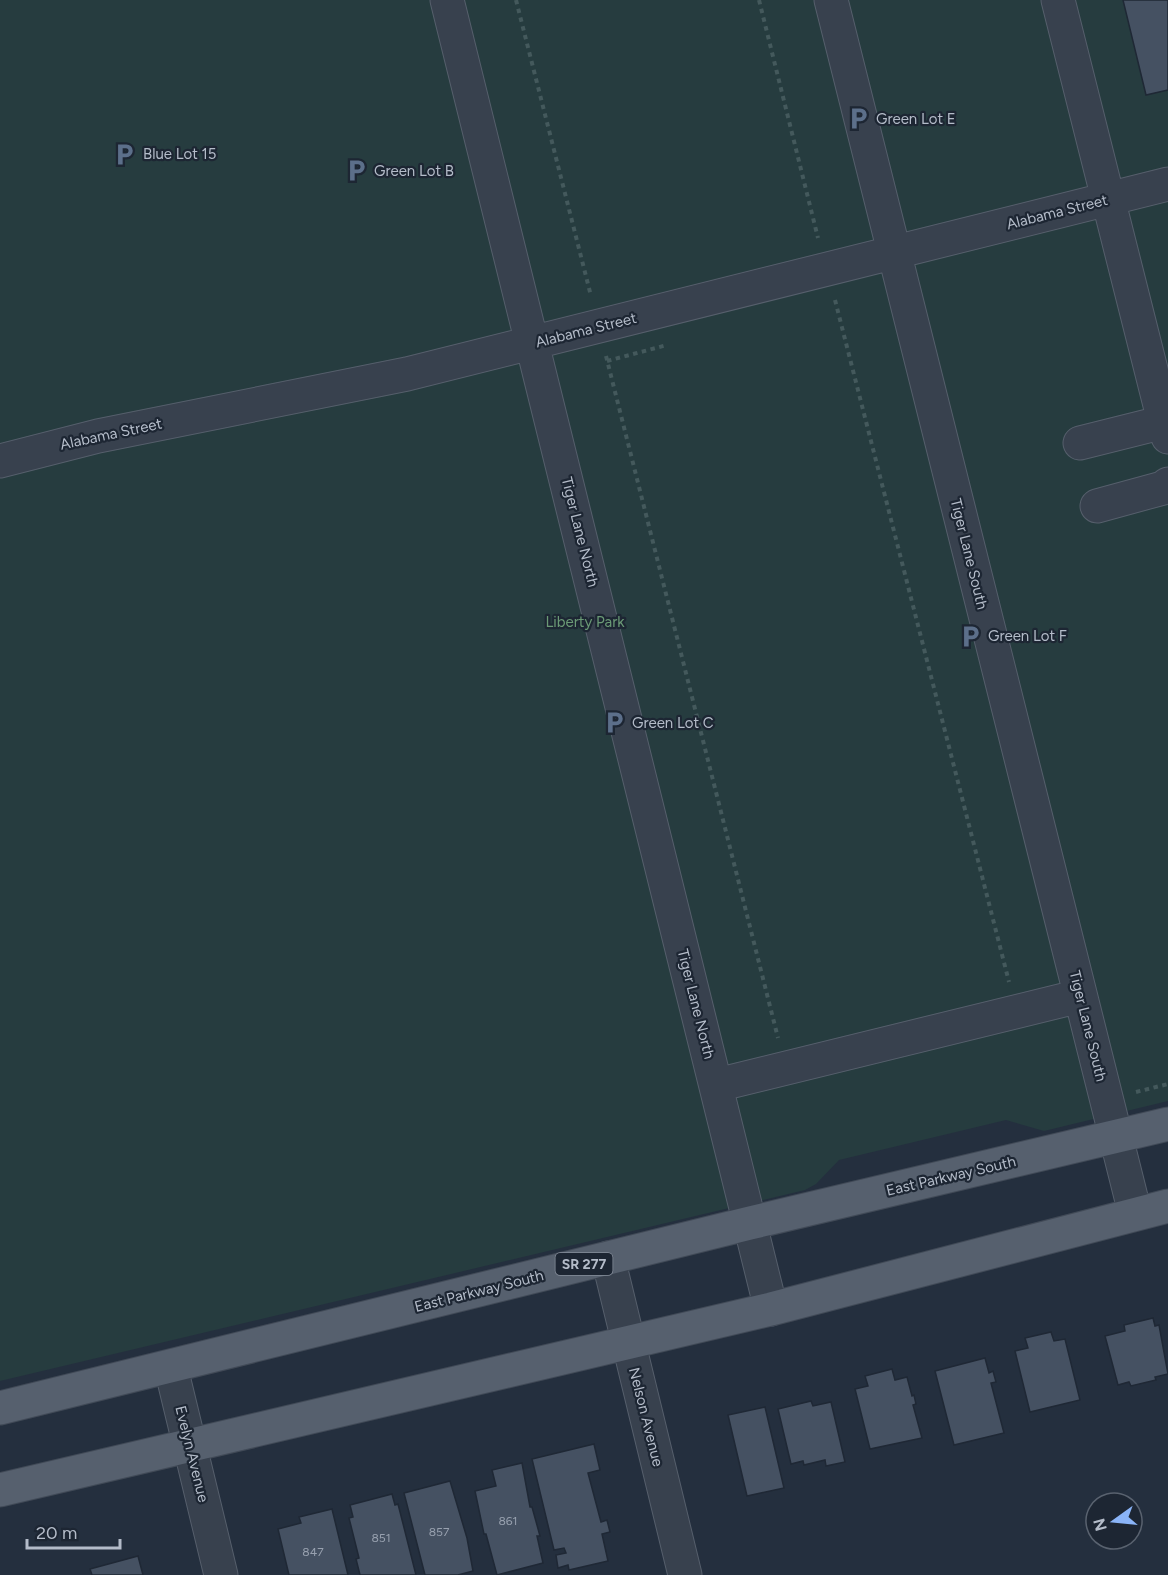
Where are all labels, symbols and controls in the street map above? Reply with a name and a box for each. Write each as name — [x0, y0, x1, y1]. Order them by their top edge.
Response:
parking icon: Green Lot E — [845, 106, 871, 132]
place label: Green Lot E — [876, 110, 956, 128]
parking icon: Blue Lot 15 — [112, 141, 138, 167]
place label: Blue Lot 15 — [143, 145, 216, 163]
parking icon: Green Lot B — [343, 158, 369, 184]
place label: Green Lot B — [374, 162, 454, 180]
street label: Alabama Street — [1005, 191, 1110, 233]
street label: Alabama Street — [534, 309, 639, 351]
street label: Alabama Street — [58, 414, 164, 454]
street label: Tiger Lane North — [558, 475, 602, 589]
street label: Tiger Lane South — [947, 497, 991, 611]
park label: Liberty Park — [545, 613, 625, 631]
parking icon: Green Lot F — [957, 623, 983, 649]
place label: Green Lot F — [988, 627, 1067, 645]
parking icon: Green Lot C — [601, 710, 627, 736]
place label: Green Lot C — [632, 714, 714, 732]
street label: Tiger Lane North — [674, 947, 718, 1061]
street label: Tiger Lane South — [1066, 969, 1110, 1083]
street label: East Parkway South — [884, 1152, 1018, 1200]
road number: SR 277 — [556, 1253, 612, 1275]
street label: East Parkway South — [413, 1266, 545, 1316]
street label: Nelson Avenue — [625, 1366, 667, 1468]
street label: Evelyn Avenue — [171, 1404, 213, 1504]
north arrow — [1084, 1491, 1144, 1551]
scale bar — [27, 1512, 120, 1550]
house number: 861 — [498, 1514, 518, 1528]
text: N — [1089, 1516, 1111, 1533]
text: 20 m — [36, 1522, 77, 1544]
house number: 857 — [429, 1525, 450, 1539]
house number: 851 — [371, 1531, 391, 1545]
house number: 847 — [302, 1545, 324, 1559]

